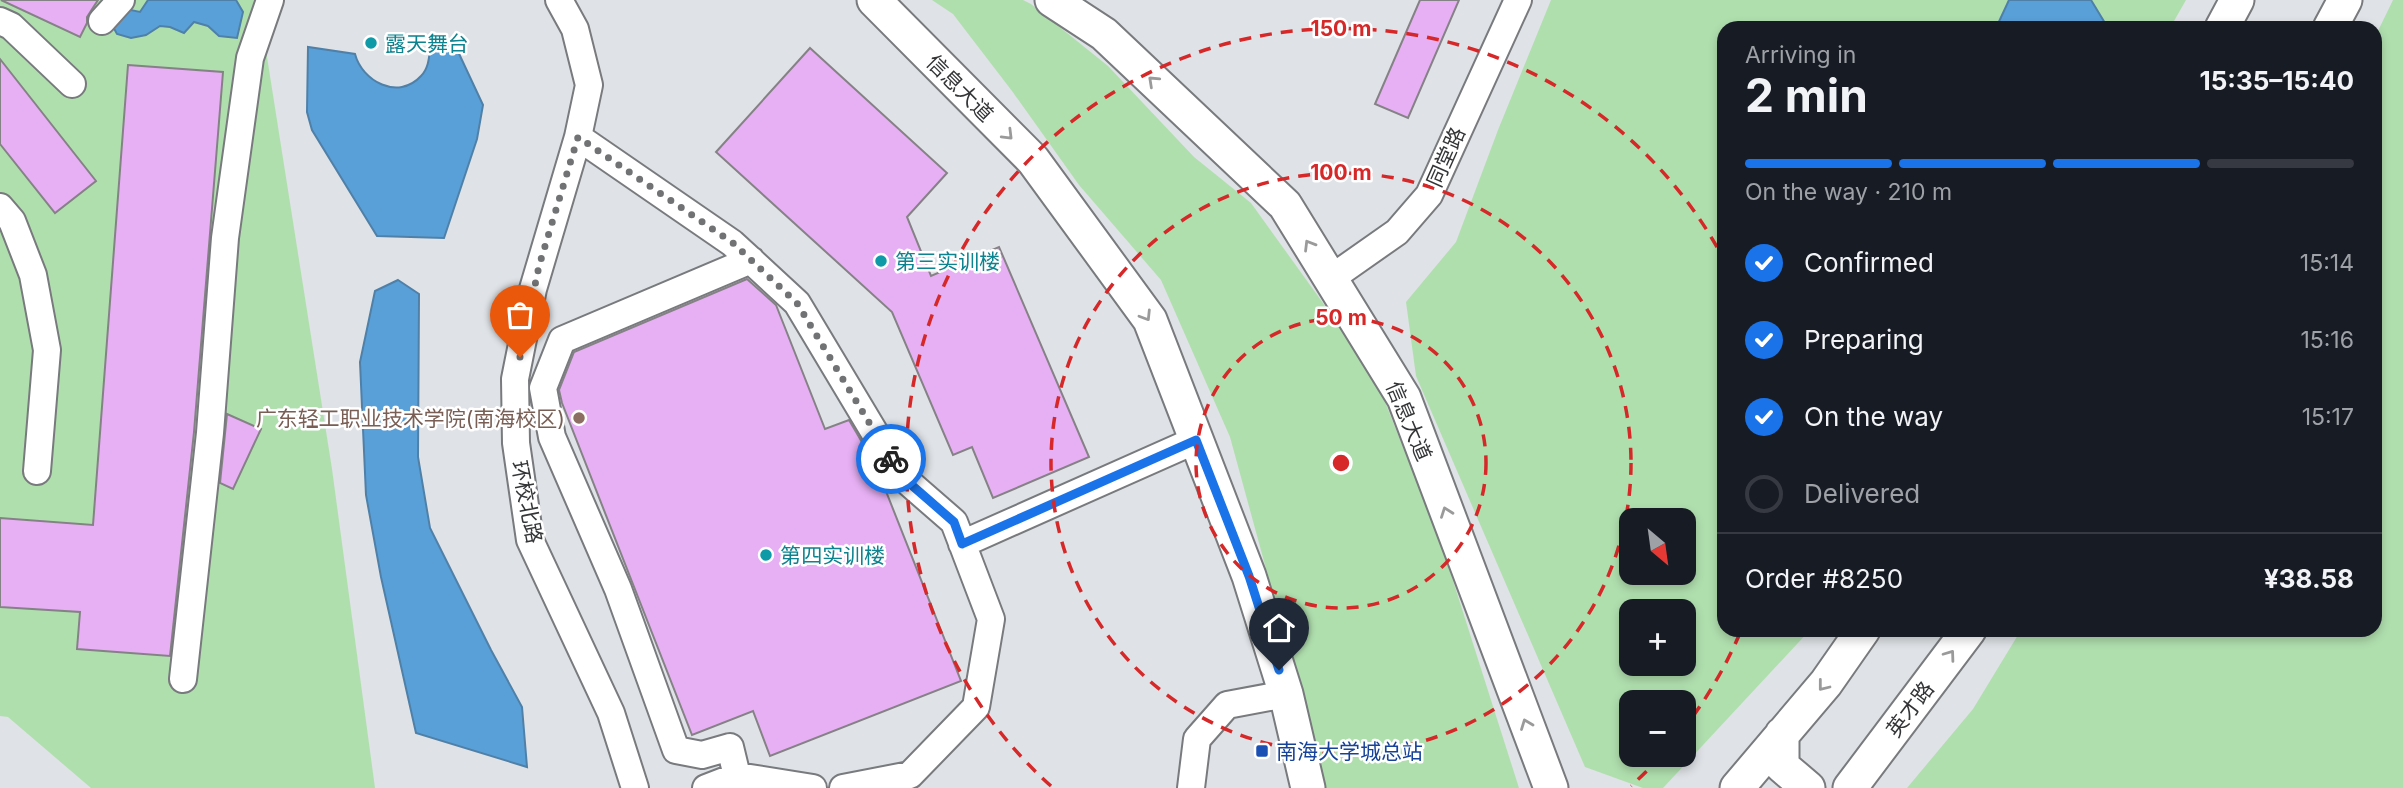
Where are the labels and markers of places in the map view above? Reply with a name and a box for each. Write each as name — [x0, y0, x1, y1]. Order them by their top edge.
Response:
place label: 露天舞台 — [385, 31, 469, 56]
marker: 露天舞台 — [363, 35, 379, 51]
place label: 第三实训楼 — [895, 249, 1000, 274]
marker: 第三实训楼 — [873, 253, 889, 269]
pin — [490, 285, 550, 357]
place label: 广东轻工职业技术学院(南海校区) — [256, 406, 565, 431]
marker: 广东轻工职业技术学院(南海校区) — [571, 410, 587, 426]
centre of rings — [1329, 451, 1353, 475]
place label: 第四实训楼 — [780, 543, 885, 568]
marker: 第四实训楼 — [758, 547, 774, 563]
pin — [1249, 598, 1309, 670]
place label: 南海大学城总站 — [1276, 739, 1423, 764]
marker: 南海大学城总站 — [1254, 743, 1270, 759]

